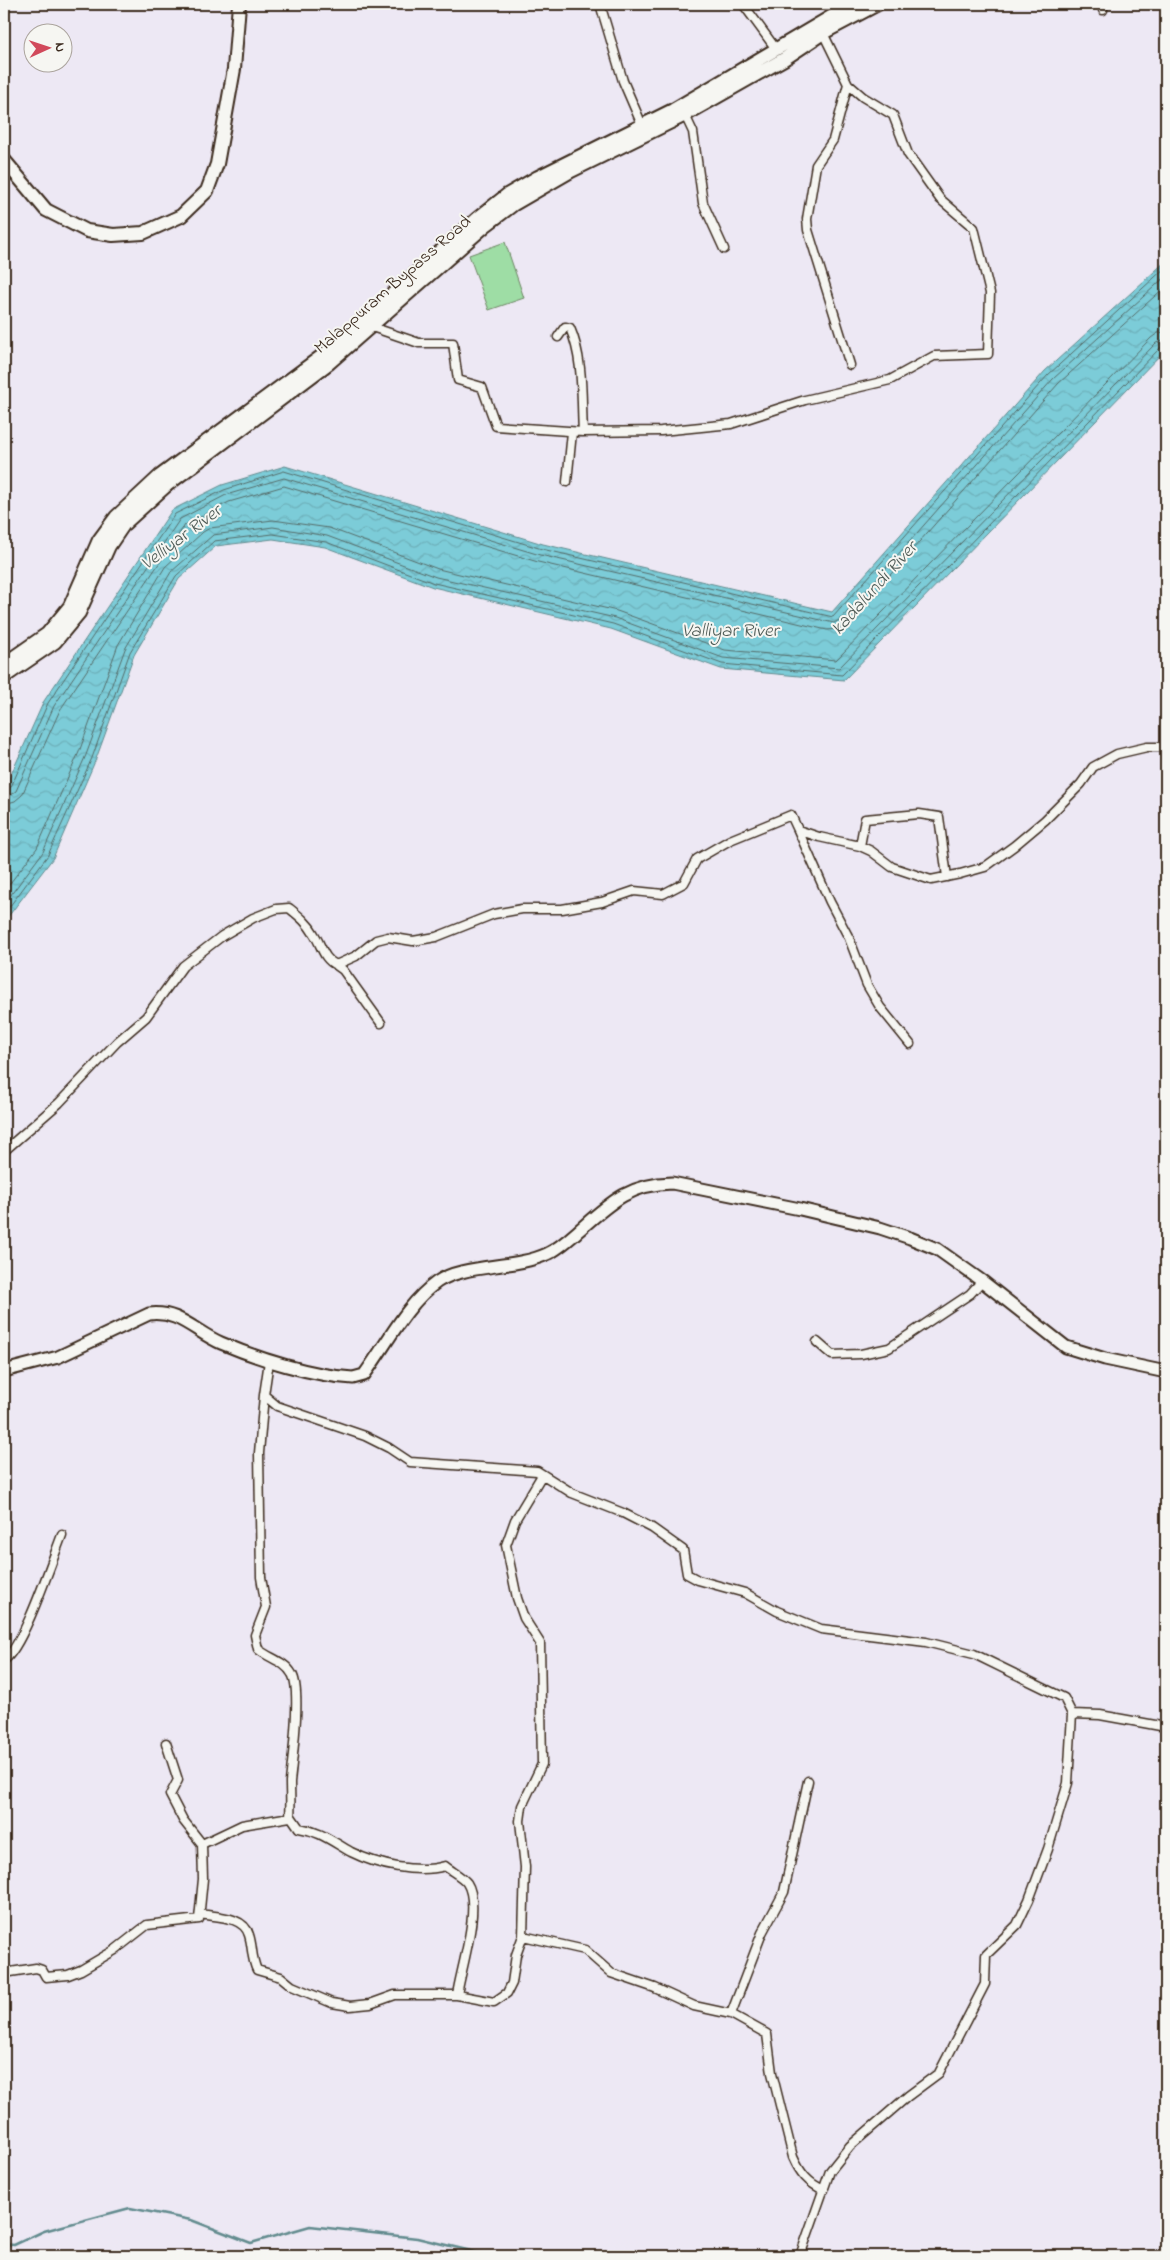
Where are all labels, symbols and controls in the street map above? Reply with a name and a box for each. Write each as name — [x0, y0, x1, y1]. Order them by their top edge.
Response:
north arrow — [22, 22, 72, 72]
text: N — [49, 42, 70, 53]
street label: Malappuram Bypass Road — [309, 210, 478, 361]
water label: Velliyar River — [135, 497, 229, 577]
water label: kadalundi River — [825, 534, 926, 642]
water label: Valliyar River — [682, 618, 780, 645]

